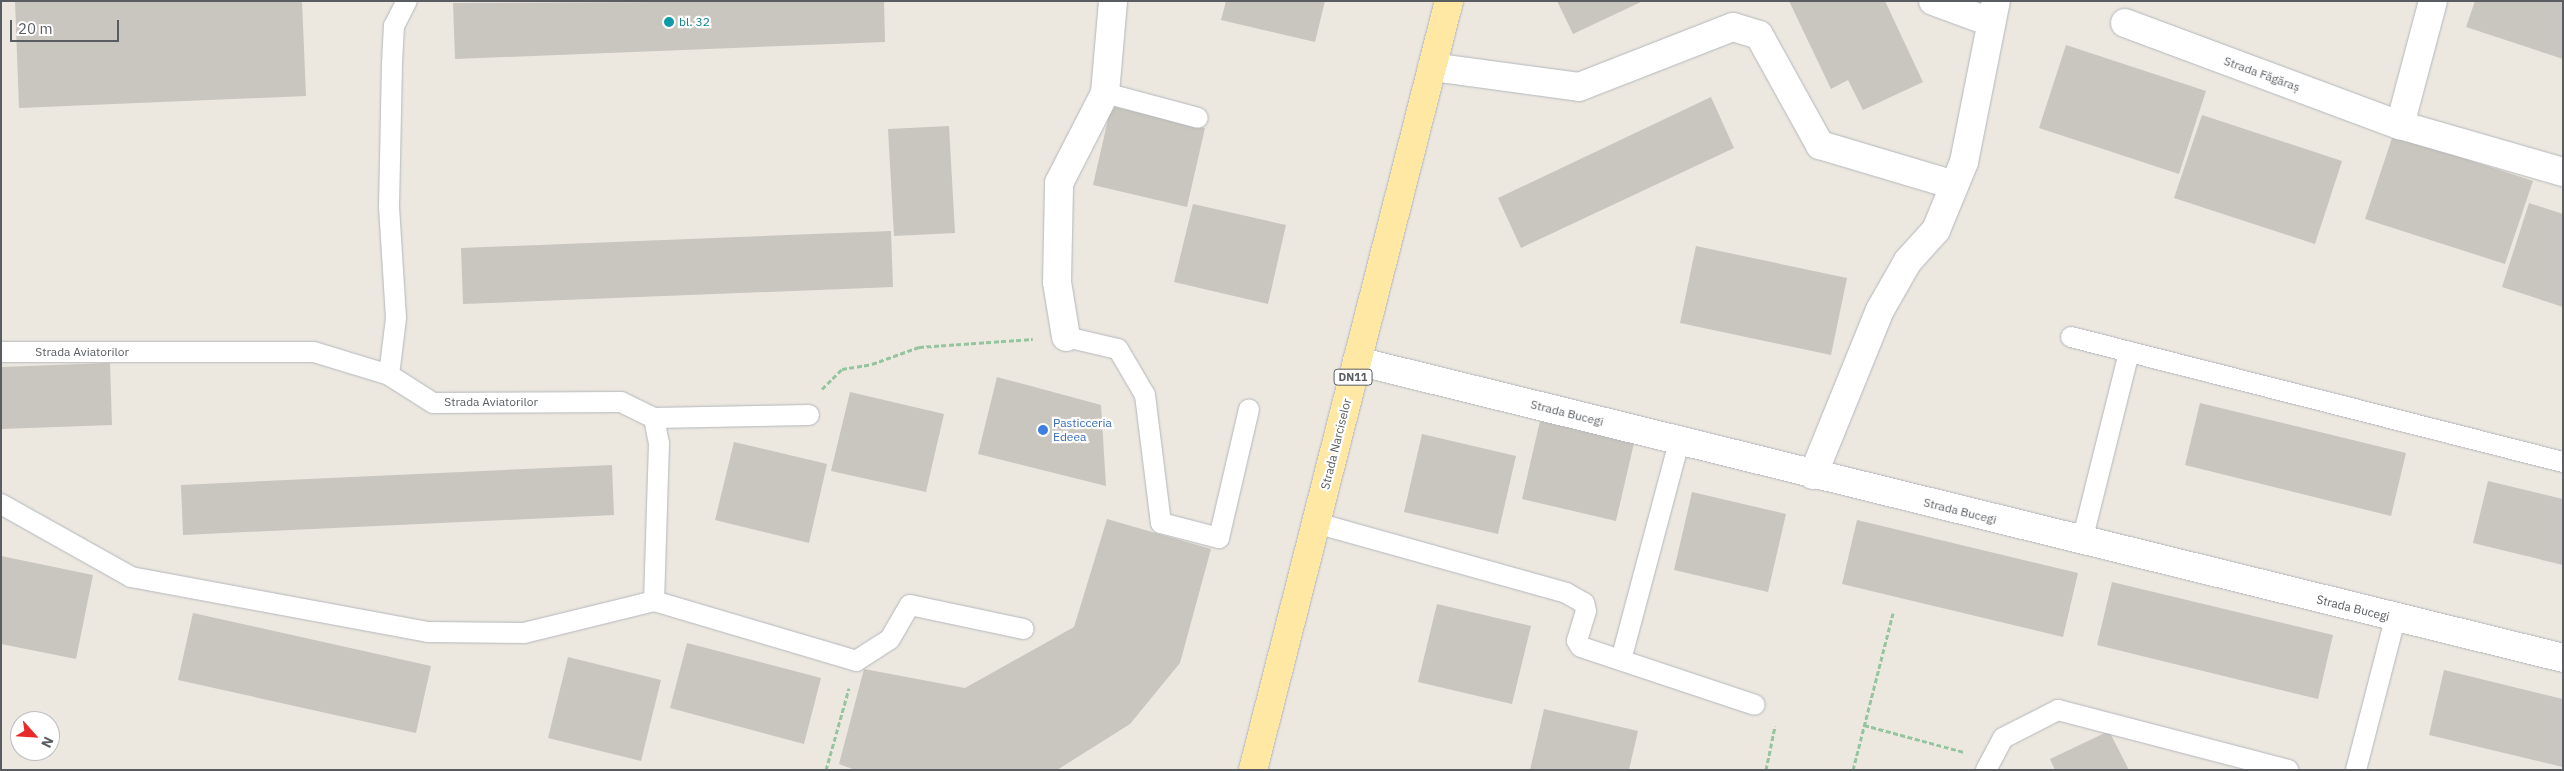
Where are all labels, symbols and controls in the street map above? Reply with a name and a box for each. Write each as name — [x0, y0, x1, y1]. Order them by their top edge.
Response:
scale bar — [12, 10, 121, 42]
place label: bl. 32 — [679, 15, 710, 29]
marker: bl. 32 — [663, 16, 675, 28]
text: 20 m — [18, 19, 53, 38]
street label: Strada Făgăraș — [2222, 54, 2302, 94]
street label: Strada Aviatorilor — [35, 345, 129, 359]
road number: DN11 — [1333, 368, 1373, 386]
street label: Strada Aviatorilor — [444, 395, 538, 409]
street label: Strada Narciselor — [1318, 397, 1354, 491]
street label: Strada Bucegi — [1529, 397, 1605, 429]
place label: Pasticceria Edeea — [1053, 416, 1112, 444]
marker: Pasticceria Edeea — [1037, 424, 1049, 436]
street label: Strada Bucegi — [1922, 495, 1998, 527]
street label: Strada Bucegi — [2315, 592, 2391, 624]
north arrow — [10, 711, 60, 761]
text: N — [37, 734, 58, 751]

